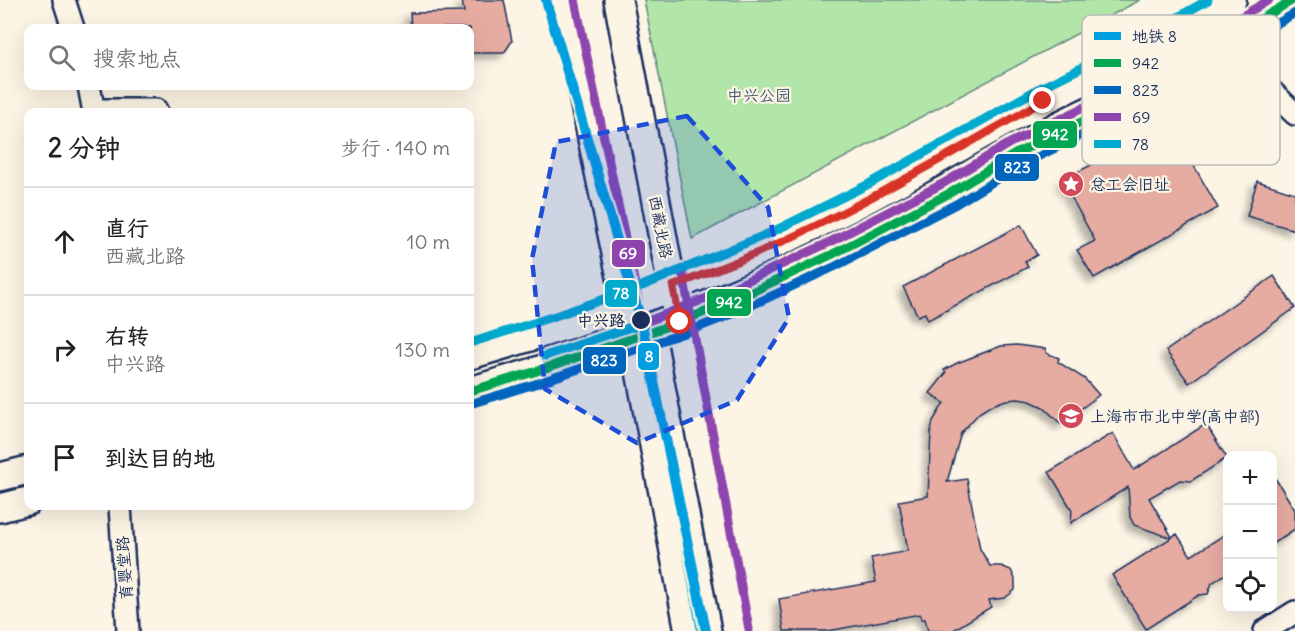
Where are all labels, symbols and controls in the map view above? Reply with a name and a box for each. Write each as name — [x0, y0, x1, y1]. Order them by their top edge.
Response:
legend — [1082, 15, 1280, 165]
search box — [24, 24, 474, 90]
text: 地铁 8 — [1132, 26, 1177, 46]
icon: search — [45, 41, 78, 74]
text: 搜索地点 — [93, 44, 181, 72]
text: 942 — [1132, 53, 1159, 73]
text: 823 — [1132, 80, 1159, 100]
park label: 中兴公园 — [727, 85, 791, 105]
route end — [1029, 87, 1055, 113]
text: 69 — [1132, 107, 1150, 127]
line badge: 942 — [1032, 120, 1078, 149]
text: 942 — [1041, 124, 1069, 144]
text: 2 分钟 — [48, 131, 120, 164]
text: 78 — [1132, 134, 1149, 154]
text: 步行 · 140 m — [341, 135, 450, 160]
line badge: 823 — [994, 153, 1040, 182]
text: 823 — [1003, 157, 1031, 177]
place icon: 总工会旧址 — [1056, 169, 1086, 199]
place label: 总工会旧址 — [1090, 174, 1170, 194]
street label: 西藏北路 — [645, 194, 677, 260]
text: 直行 — [105, 214, 149, 242]
icon: ahead — [48, 225, 81, 258]
text: 10 m — [407, 229, 450, 254]
line badge: 69 — [611, 239, 646, 268]
text: 西藏北路 — [105, 243, 185, 268]
text: 69 — [619, 243, 637, 263]
line badge: 78 — [604, 279, 638, 308]
text: 78 — [612, 283, 630, 303]
line badge: 942 — [706, 288, 752, 317]
text: 942 — [715, 292, 743, 312]
route start — [666, 308, 692, 334]
marker: 中兴路 — [630, 309, 652, 331]
place label: 中兴路 — [577, 310, 625, 330]
text: 右转 — [105, 322, 149, 350]
icon: right — [48, 333, 81, 366]
text: 130 m — [395, 337, 450, 362]
line badge: 8 — [637, 342, 660, 371]
line badge: 823 — [582, 346, 627, 375]
text: 8 — [644, 346, 654, 366]
text: 823 — [590, 350, 618, 370]
text: 中兴路 — [105, 351, 165, 376]
school or university icon: 上海市市北中学(高中部) — [1056, 401, 1086, 431]
place label: 上海市市北中学(高中部) — [1090, 406, 1260, 426]
icon: arrive — [48, 441, 81, 474]
text: 到达目的地 — [105, 444, 215, 472]
map controls — [1223, 451, 1277, 613]
button: + — [1223, 451, 1277, 505]
button: − — [1223, 505, 1277, 559]
street label: 育婴堂路 — [112, 535, 136, 601]
button: locate — [1223, 559, 1277, 613]

